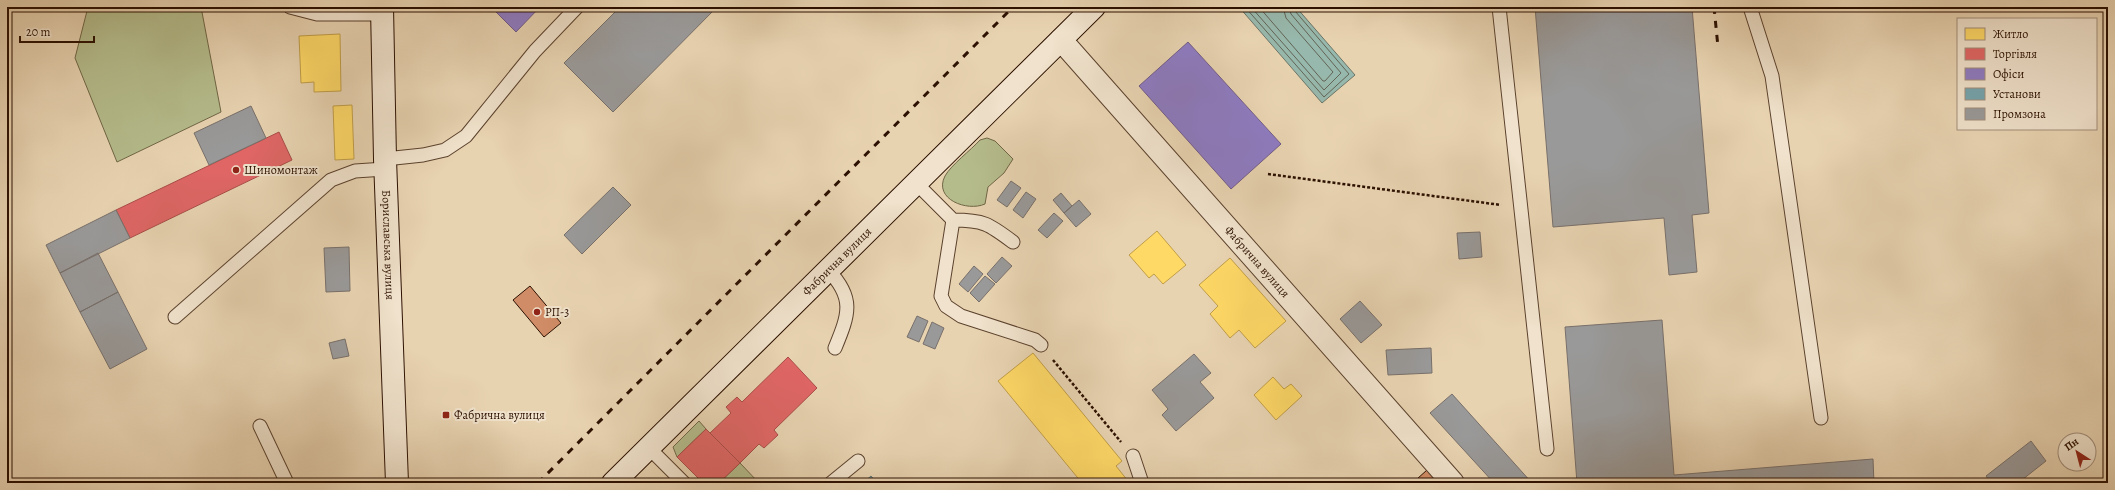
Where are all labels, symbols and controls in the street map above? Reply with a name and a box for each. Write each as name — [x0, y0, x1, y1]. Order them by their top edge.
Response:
scale bar — [20, 18, 94, 44]
legend — [1957, 18, 2097, 130]
text: 20 m — [26, 24, 50, 40]
text: Житло — [1993, 26, 2028, 42]
text: Торгівля — [1993, 46, 2037, 62]
text: Офіси — [1993, 66, 2024, 82]
text: Установи — [1993, 86, 2041, 102]
text: Промзона — [1993, 106, 2046, 122]
place label: Шиномонтаж — [244, 162, 318, 178]
marker: Шиномонтаж — [231, 165, 241, 175]
street label: Бориславська вулиця — [378, 190, 398, 300]
street label: Фабрична вулиця — [1221, 222, 1293, 301]
street label: Фабрична вулиця — [799, 224, 875, 299]
place label: РП-3 — [545, 304, 569, 320]
marker: РП-3 — [532, 307, 542, 317]
place label: Фабрична вулиця — [454, 407, 545, 423]
marker: Фабрична вулиця — [441, 410, 451, 420]
north arrow — [2057, 432, 2097, 472]
text: Пн — [2061, 434, 2082, 455]

